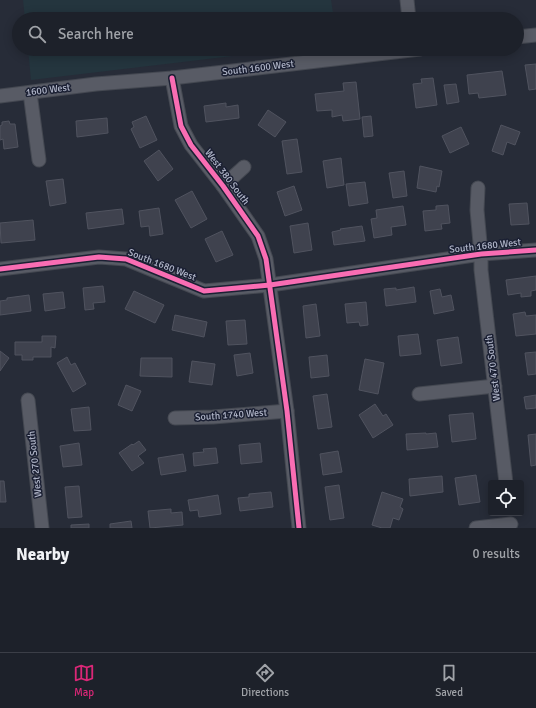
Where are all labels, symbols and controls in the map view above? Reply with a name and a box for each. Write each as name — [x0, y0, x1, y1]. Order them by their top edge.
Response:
search box — [12, 12, 524, 56]
icon: search — [26, 23, 48, 45]
text: Search here — [58, 25, 134, 43]
street label: South 1600 West — [221, 58, 295, 78]
street label: 1600 West — [25, 81, 71, 99]
street label: West 380 South — [202, 147, 252, 207]
street label: South 1680 West — [448, 236, 522, 256]
street label: South 1680 West — [126, 246, 198, 284]
street label: West 470 South — [483, 334, 503, 402]
street label: South 1740 West — [195, 406, 268, 424]
street label: West 270 South — [26, 430, 44, 498]
map controls — [488, 480, 524, 516]
button: locate — [488, 480, 524, 516]
text: Nearby — [16, 544, 69, 565]
text: 0 results — [472, 546, 520, 562]
tab: Map — [73, 662, 95, 699]
tab: Directions — [241, 662, 289, 699]
tab: Saved — [435, 662, 463, 699]

